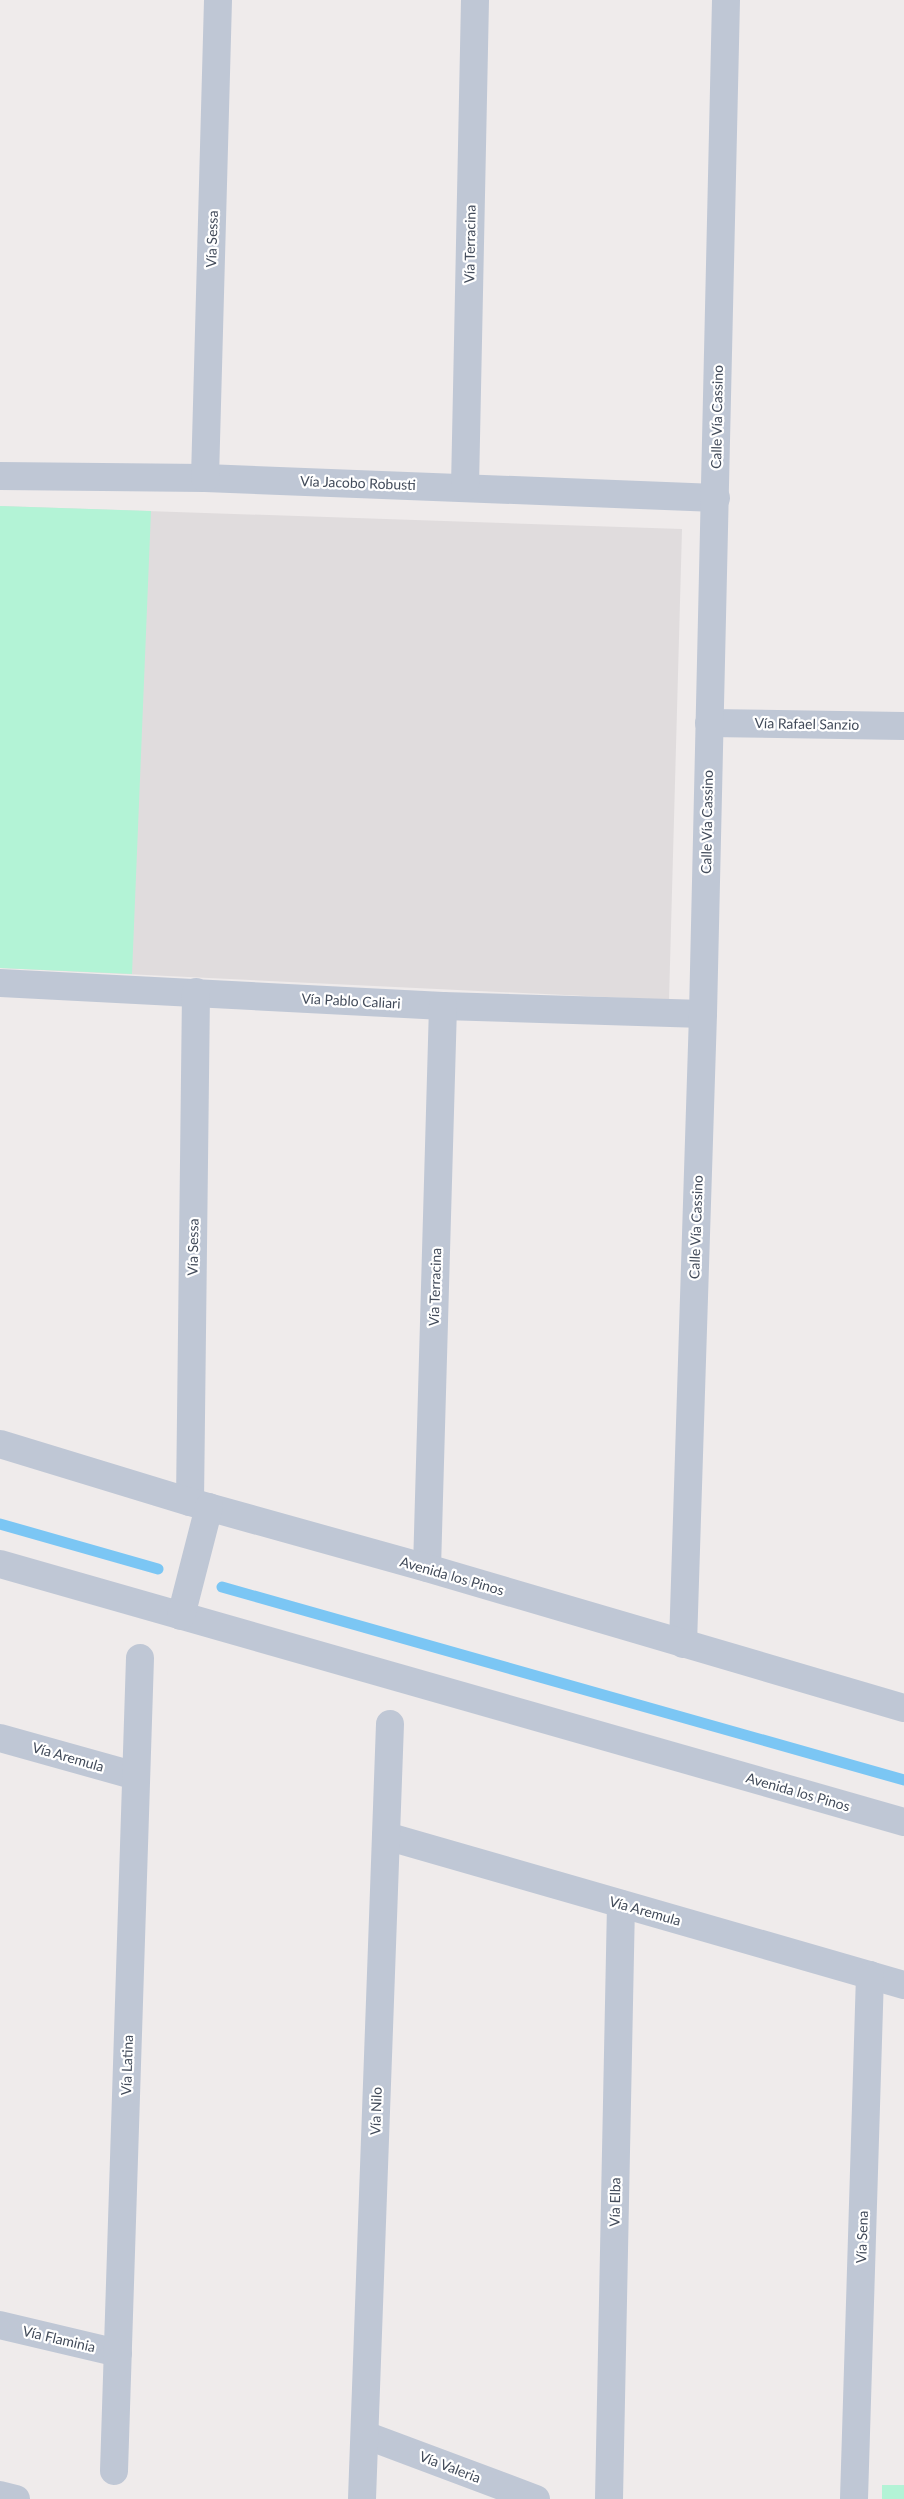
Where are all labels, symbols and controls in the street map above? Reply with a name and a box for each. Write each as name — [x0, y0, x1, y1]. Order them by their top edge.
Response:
street label: Vía Terracina — [460, 205, 479, 283]
street label: Vía Sessa — [202, 210, 221, 268]
street label: Calle Vía Cassino — [707, 365, 726, 469]
street label: Vía Jacobo Robusti — [300, 472, 416, 493]
street label: Vía Rafael Sanzio — [755, 714, 859, 733]
street label: Calle Vía Cassino — [697, 770, 716, 874]
street label: Vía Pablo Caliari — [301, 989, 401, 1012]
street label: Calle Vía Cassino — [685, 1175, 706, 1279]
street label: Vía Sessa — [184, 1218, 201, 1276]
street label: Vía Terracina — [425, 1247, 444, 1326]
street label: Avenida los Pinos — [398, 1553, 506, 1598]
street label: Vía Aremula — [30, 1738, 106, 1775]
street label: Avenida los Pinos — [744, 1769, 852, 1814]
street label: Vía Aremula — [607, 1892, 683, 1929]
street label: Vía Latina — [117, 2034, 136, 2096]
street label: Vía Nilo — [366, 2087, 385, 2135]
street label: Vía Elba — [606, 2177, 623, 2227]
street label: Vía Sena — [852, 2210, 871, 2264]
street label: Vía Flaminia — [21, 2322, 97, 2355]
street label: Vía Valeria — [417, 2447, 483, 2486]

